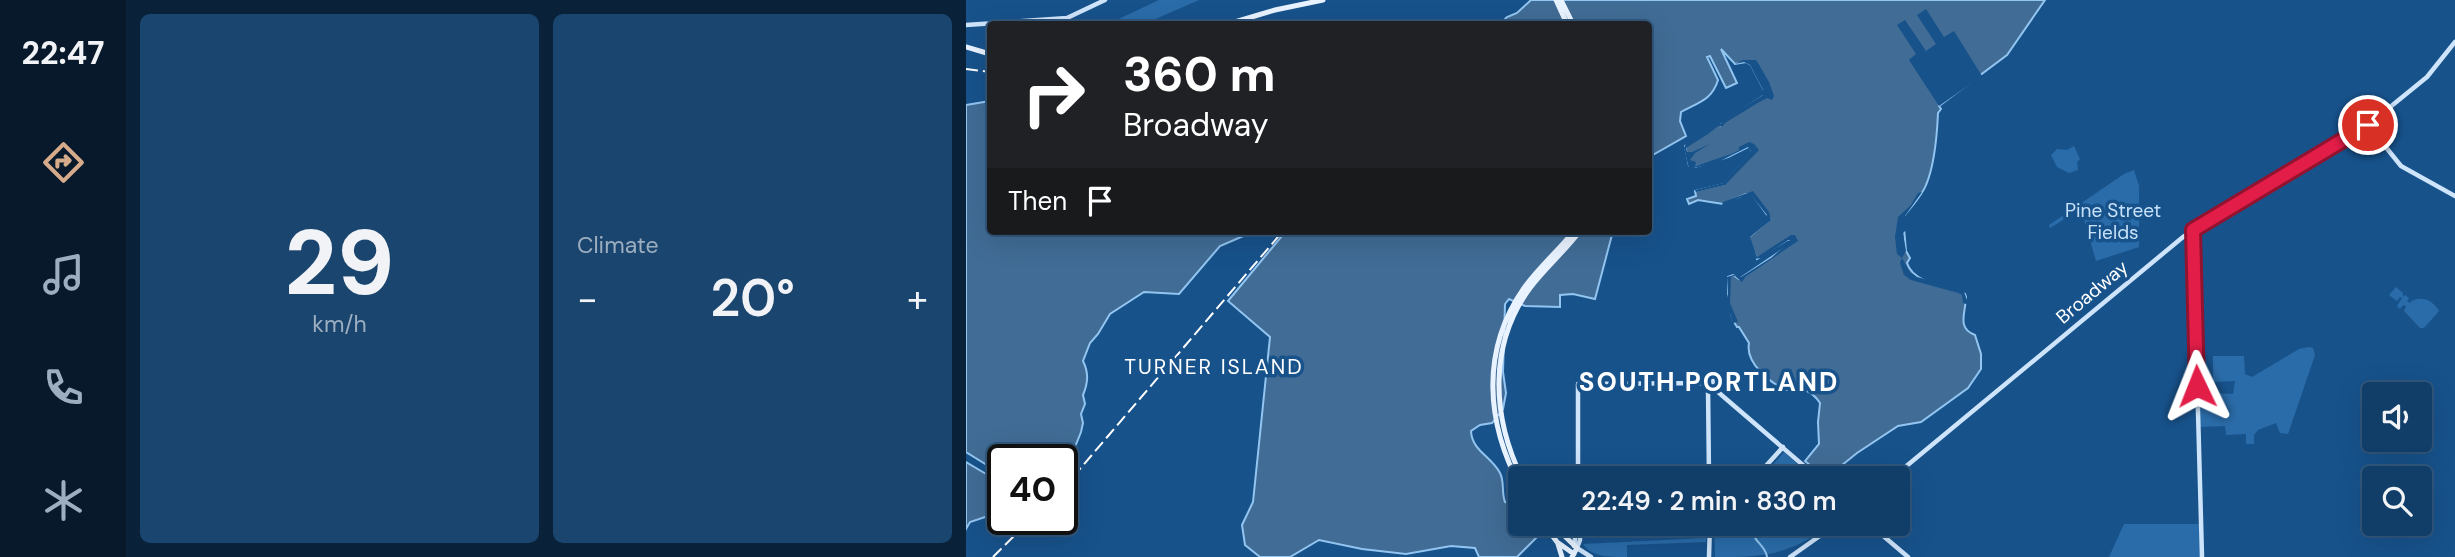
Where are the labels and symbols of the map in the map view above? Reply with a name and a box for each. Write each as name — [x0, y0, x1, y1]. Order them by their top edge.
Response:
pin — [2338, 95, 2398, 155]
park label: Pine Street Fields — [2065, 198, 2161, 245]
street label: Broadway — [2051, 254, 2133, 329]
position arrow — [2160, 349, 2234, 423]
district label: TURNER ISLAND — [1124, 353, 1304, 381]
district label: SOUTH PORTLAND — [1579, 365, 1839, 399]
speed limit sign: 40 — [987, 444, 1078, 535]

